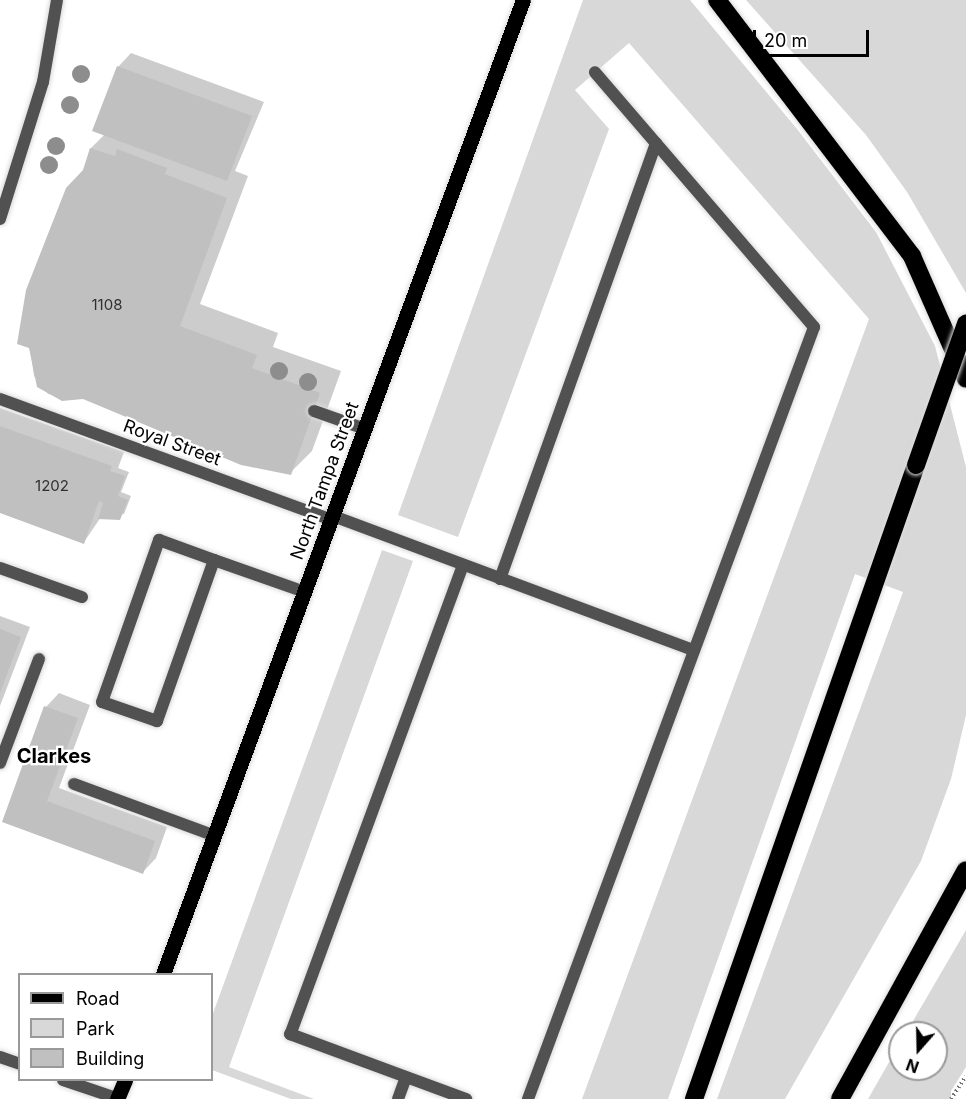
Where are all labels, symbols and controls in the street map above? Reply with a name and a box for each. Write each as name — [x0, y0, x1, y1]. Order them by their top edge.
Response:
scale bar — [756, 18, 872, 56]
text: 20 m — [764, 30, 807, 51]
house number: 1108 — [92, 296, 122, 314]
street label: North Tampa Street — [286, 399, 364, 563]
street label: Royal Street — [120, 415, 224, 471]
house number: 1202 — [35, 477, 69, 495]
district label: Clarkes — [17, 744, 91, 768]
legend — [18, 973, 213, 1081]
text: Road — [76, 988, 119, 1009]
text: Park — [76, 1018, 115, 1039]
north arrow — [888, 1021, 948, 1081]
text: Building — [76, 1048, 144, 1069]
text: N — [903, 1055, 922, 1078]

